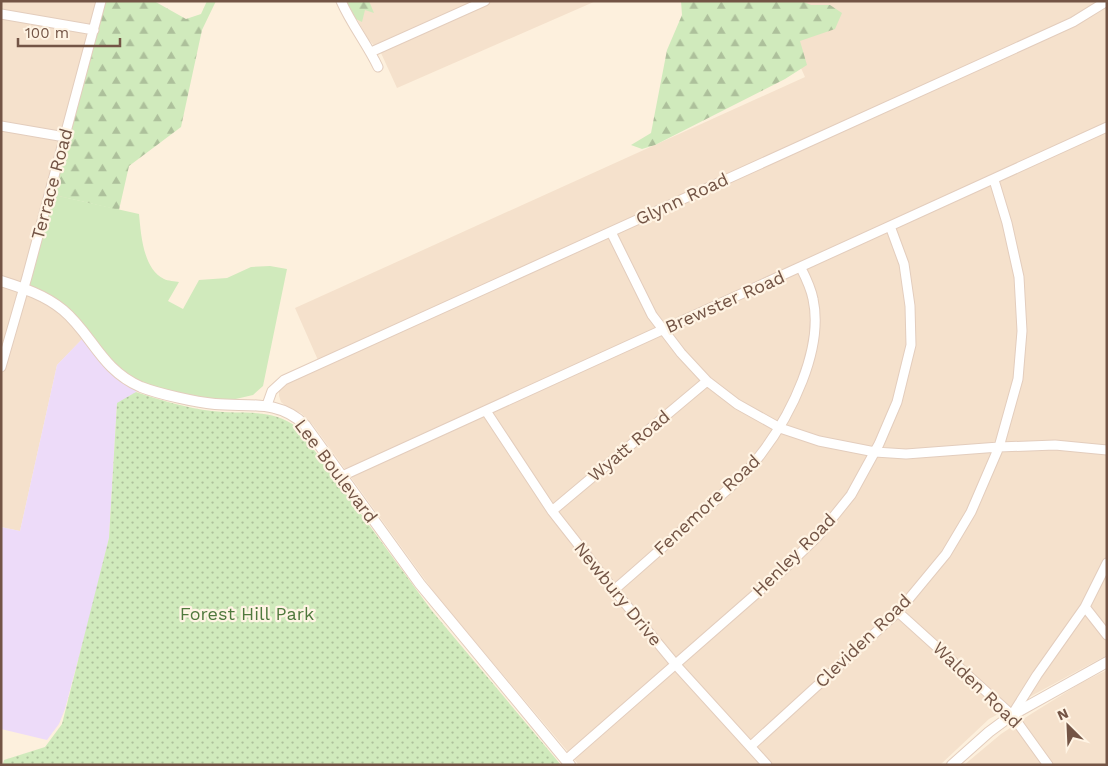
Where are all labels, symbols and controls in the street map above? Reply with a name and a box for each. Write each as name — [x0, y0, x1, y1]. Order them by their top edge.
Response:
scale bar — [18, 15, 120, 47]
text: 100 m — [25, 24, 69, 42]
street label: Terrace Road — [27, 126, 76, 242]
street label: Glynn Road — [632, 168, 731, 229]
street label: Brewster Road — [662, 266, 788, 337]
street label: Wyatt Road — [584, 405, 674, 486]
street label: Lee Boulevard — [291, 415, 382, 527]
street label: Fenemore Road — [649, 450, 764, 559]
street label: Henley Road — [748, 509, 840, 601]
street label: Newbury Drive — [570, 537, 667, 650]
street label: Cleviden Road — [810, 590, 915, 692]
park label: Forest Hill Park — [180, 603, 314, 624]
street label: Walden Road — [929, 637, 1026, 732]
north arrow — [1043, 701, 1093, 751]
text: N — [1055, 705, 1071, 724]

